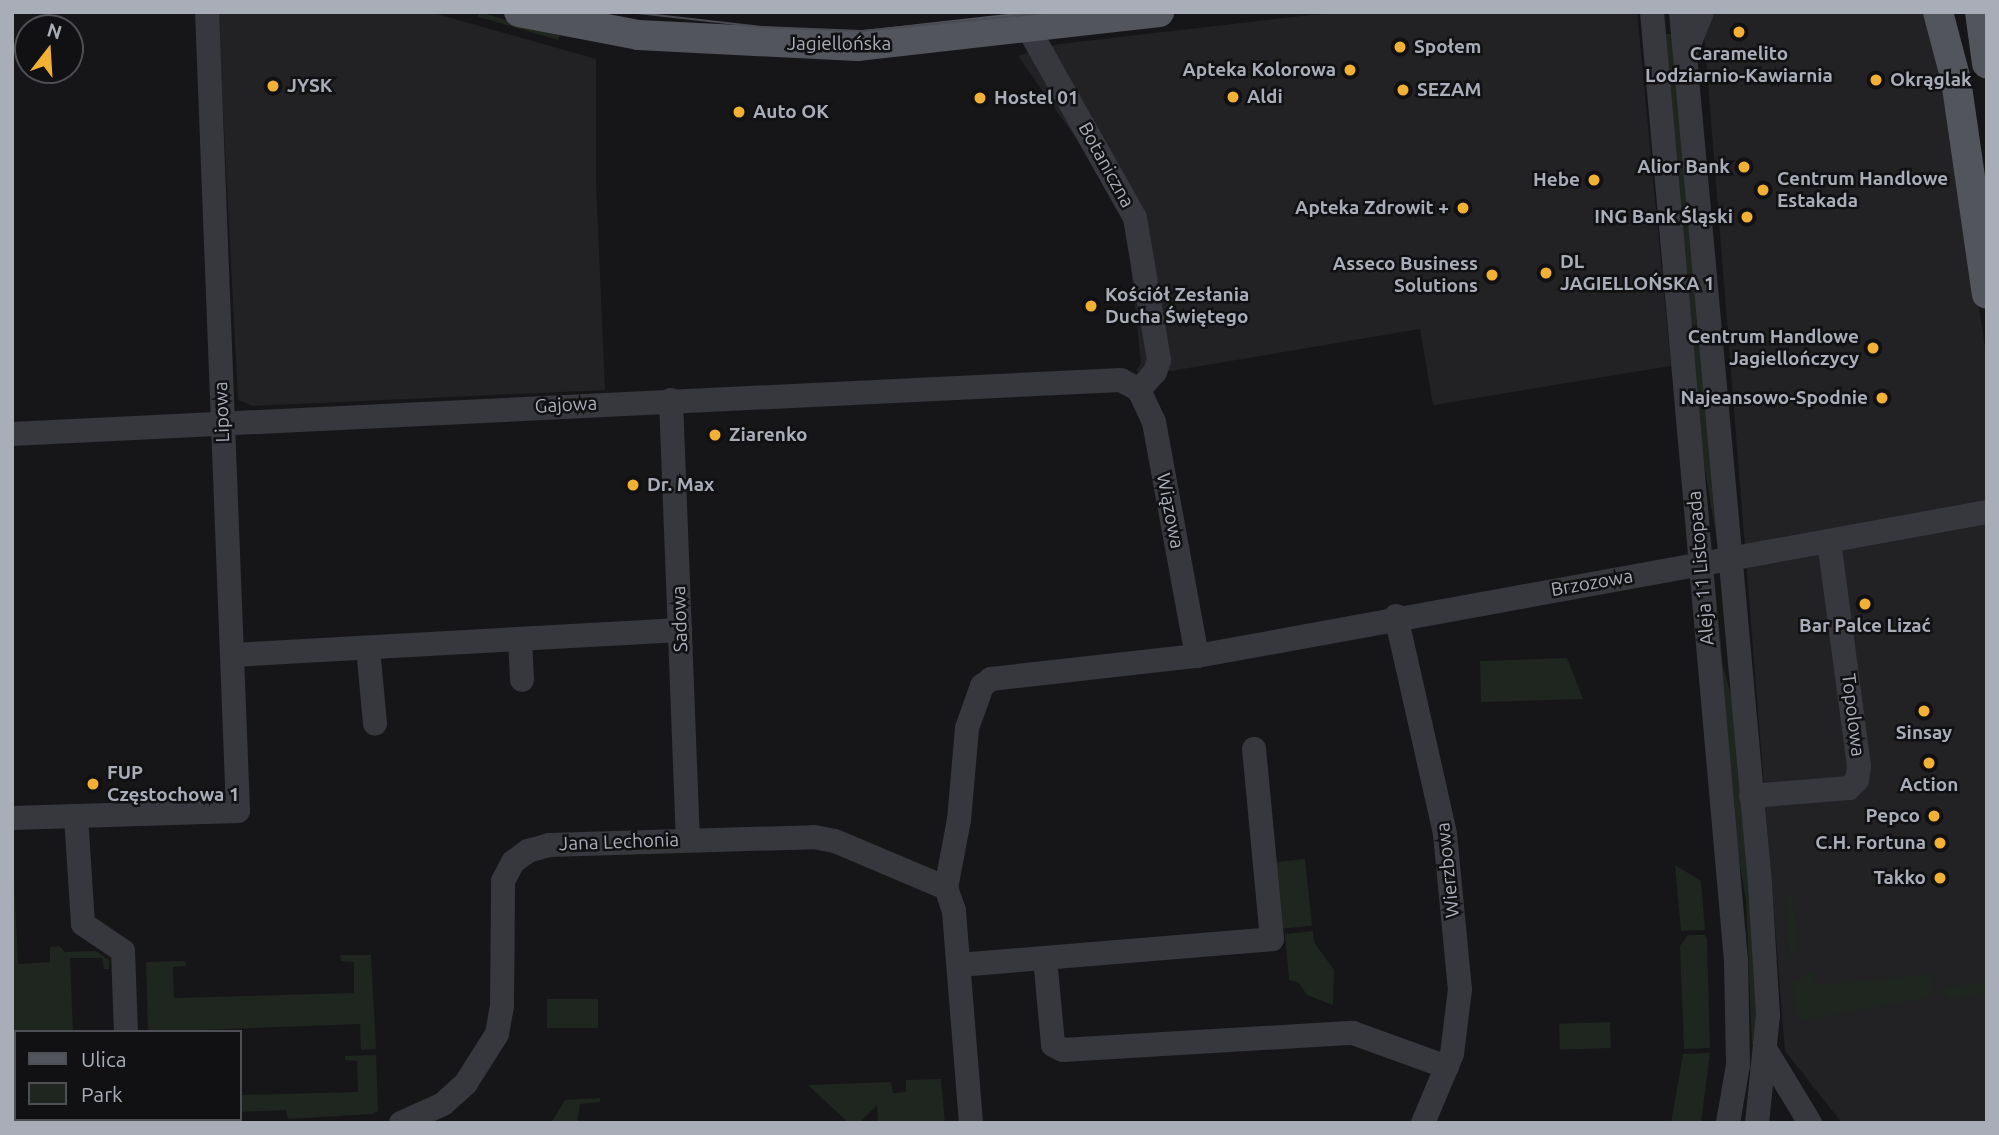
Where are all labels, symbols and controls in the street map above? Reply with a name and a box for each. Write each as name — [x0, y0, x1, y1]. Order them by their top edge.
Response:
north arrow — [14, 14, 84, 84]
text: N — [45, 18, 65, 43]
marker: Caramelito Lodziarnio-Kawiarnia — [1731, 24, 1747, 40]
street label: Jagiellońska — [787, 33, 891, 55]
place label: Społem — [1414, 36, 1481, 58]
marker: Społem — [1392, 39, 1408, 55]
place label: Caramelito Lodziarnio-Kawiarnia — [1645, 43, 1833, 87]
place label: Apteka Kolorowa — [1183, 59, 1336, 81]
marker: Apteka Kolorowa — [1342, 62, 1358, 78]
place label: Okrąglak — [1890, 69, 1972, 91]
marker: Okrąglak — [1868, 72, 1884, 88]
place label: JYSK — [287, 75, 332, 97]
marker: JYSK — [265, 78, 281, 94]
place label: SEZAM — [1417, 79, 1481, 101]
marker: SEZAM — [1395, 82, 1411, 98]
place label: Aldi — [1247, 86, 1283, 108]
place label: Hostel 01 — [994, 87, 1079, 109]
marker: Aldi — [1225, 89, 1241, 105]
marker: Hostel 01 — [972, 90, 988, 106]
place label: Auto OK — [753, 101, 829, 123]
marker: Auto OK — [731, 104, 747, 120]
street label: Botaniczna — [1073, 118, 1139, 212]
place label: Alior Bank — [1637, 156, 1730, 178]
marker: Alior Bank — [1736, 159, 1752, 175]
place label: Centrum Handlowe Estakada — [1777, 168, 1948, 212]
place label: Hebe — [1533, 169, 1580, 191]
marker: Hebe — [1586, 172, 1602, 188]
marker: Centrum Handlowe Estakada — [1755, 182, 1771, 198]
place label: Apteka Zdrowit + — [1295, 197, 1449, 219]
marker: Apteka Zdrowit + — [1455, 200, 1471, 216]
place label: ING Bank Śląski — [1594, 206, 1733, 228]
marker: ING Bank Śląski — [1739, 209, 1755, 225]
place label: DL JAGIELLOŃSKA 1 — [1560, 251, 1715, 295]
place label: Asseco Business Solutions — [1333, 253, 1478, 297]
marker: DL JAGIELLOŃSKA 1 — [1538, 265, 1554, 281]
marker: Asseco Business Solutions — [1484, 267, 1500, 283]
place label: Kościół Zesłania Ducha Świętego — [1105, 284, 1249, 328]
marker: Kościół Zesłania Ducha Świętego — [1083, 298, 1099, 314]
place label: Centrum Handlowe Jagiellończycy — [1688, 326, 1859, 370]
marker: Centrum Handlowe Jagiellończycy — [1865, 340, 1881, 356]
street label: Lipowa — [210, 381, 234, 443]
place label: Najeansowo-Spodnie — [1680, 387, 1868, 409]
marker: Najeansowo-Spodnie — [1874, 390, 1890, 406]
street label: Gajowa — [534, 392, 598, 418]
place label: Ziarenko — [729, 424, 807, 446]
marker: Ziarenko — [707, 427, 723, 443]
street label: Wiązowa — [1152, 471, 1188, 551]
place label: Dr. Max — [647, 474, 714, 496]
marker: Dr. Max — [625, 477, 641, 493]
street label: Aleja 11 Listopada — [1683, 490, 1719, 646]
street label: Brzozowa — [1549, 565, 1635, 601]
street label: Sadowa — [667, 585, 693, 653]
marker: Bar Palce Lizać — [1857, 596, 1873, 612]
place label: Bar Palce Lizać — [1799, 615, 1931, 637]
street label: Topolowa — [1837, 672, 1869, 758]
marker: Sinsay — [1916, 703, 1932, 719]
place label: Sinsay — [1896, 722, 1952, 744]
marker: Action — [1921, 755, 1937, 771]
place label: FUP Częstochowa 1 — [107, 762, 240, 806]
place label: Action — [1900, 774, 1958, 796]
marker: FUP Częstochowa 1 — [85, 776, 101, 792]
place label: Pepco — [1866, 805, 1920, 827]
marker: Pepco — [1926, 808, 1942, 824]
street label: Wierzbowa — [1432, 821, 1464, 919]
street label: Jana Lechonia — [559, 829, 679, 855]
place label: C.H. Fortuna — [1815, 832, 1926, 854]
marker: C.H. Fortuna — [1932, 835, 1948, 851]
place label: Takko — [1873, 867, 1926, 889]
marker: Takko — [1932, 870, 1948, 886]
legend — [14, 1030, 242, 1121]
text: Ulica — [81, 1047, 126, 1071]
text: Park — [81, 1082, 123, 1106]

